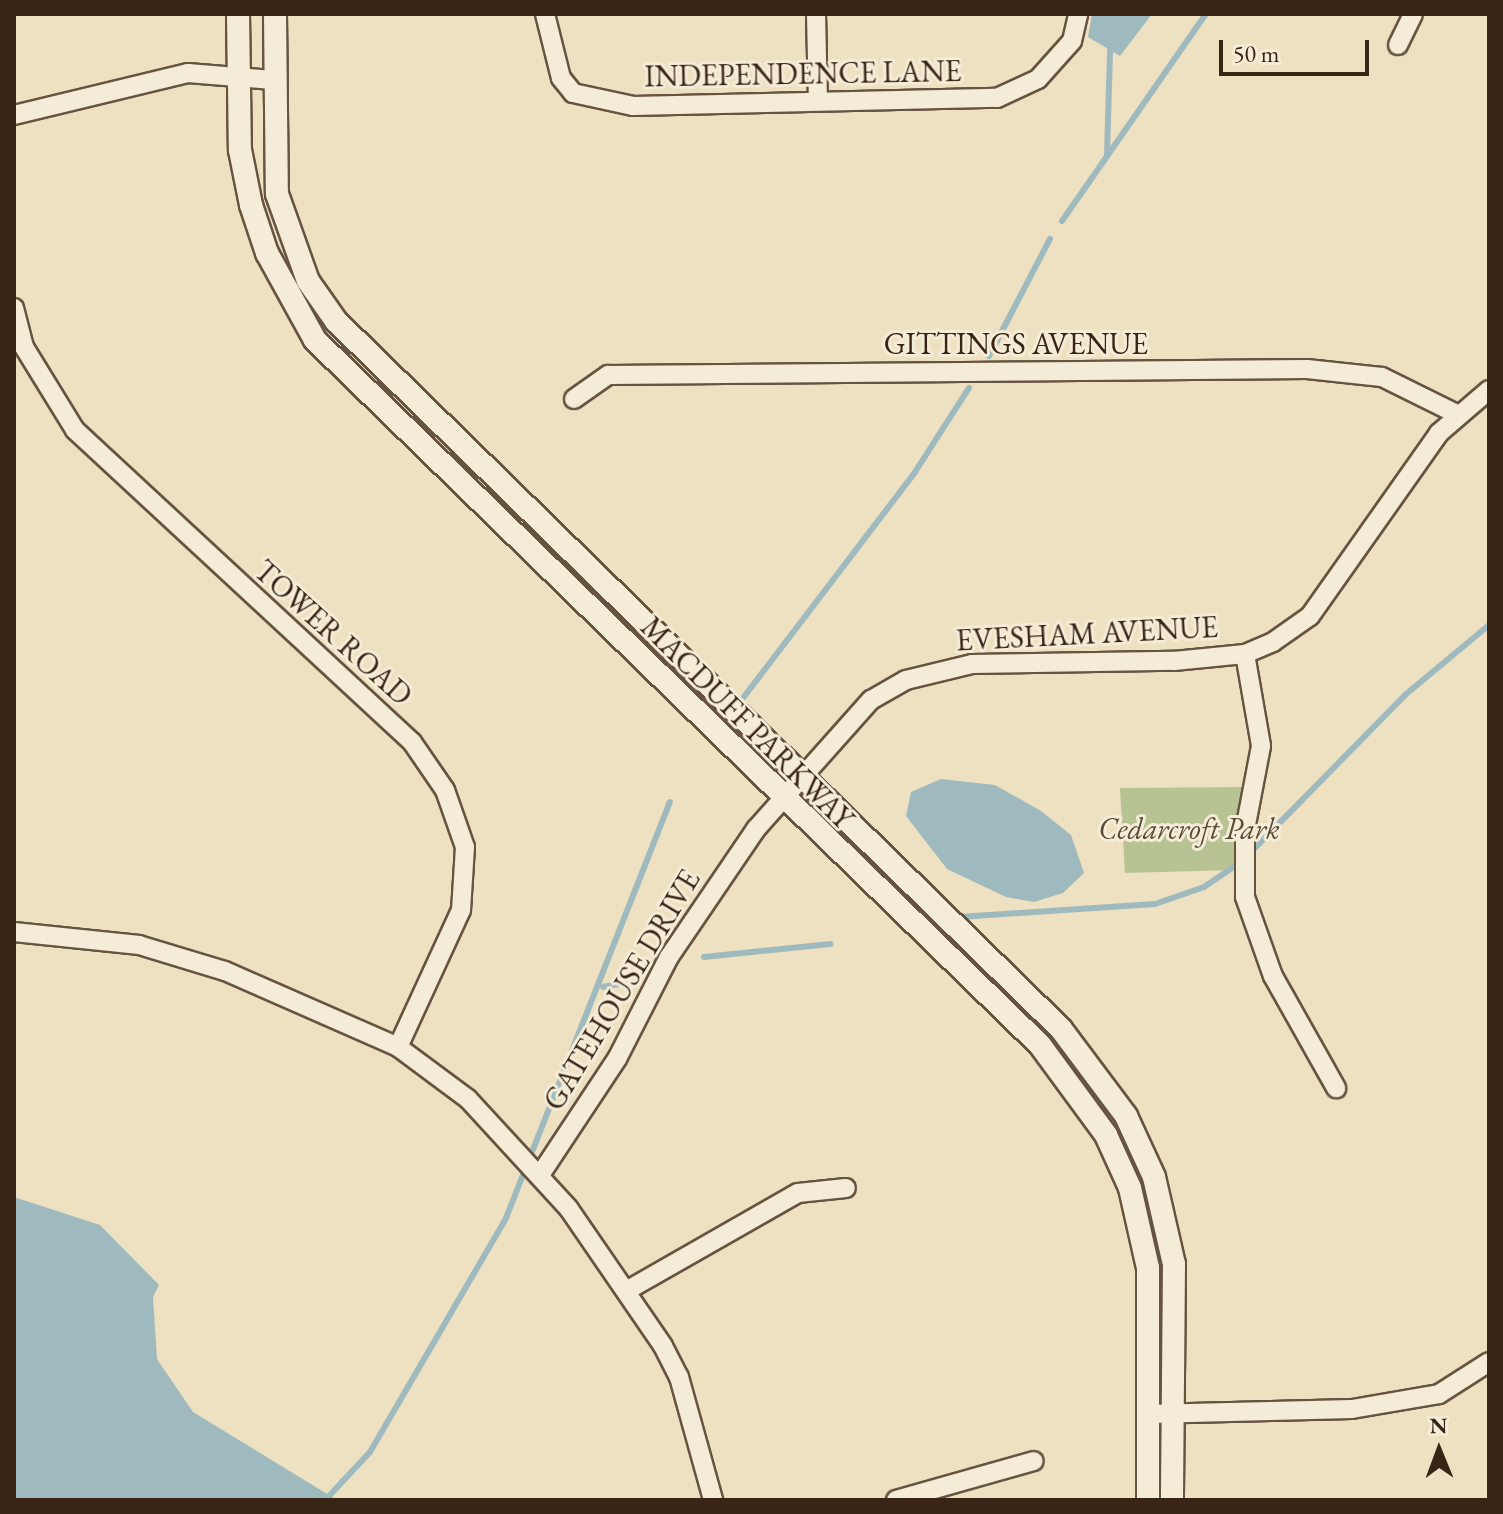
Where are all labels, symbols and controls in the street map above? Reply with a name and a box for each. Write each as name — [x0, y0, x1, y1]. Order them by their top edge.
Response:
scale bar — [1223, 24, 1373, 74]
text: 50 m — [1233, 38, 1280, 69]
street label: INDEPENDENCE LANE — [644, 53, 962, 95]
street label: GITTINGS AVENUE — [884, 326, 1148, 362]
street label: TOWER ROAD — [247, 553, 419, 713]
street label: MACDUFF PARKWAY — [633, 609, 861, 837]
street label: EVESHAM AVENUE — [955, 609, 1219, 659]
park label: Cedarcroft Park — [1098, 811, 1280, 847]
street label: GATEHOUSE DRIVE — [536, 863, 708, 1117]
north arrow — [1399, 1410, 1479, 1490]
text: N — [1429, 1411, 1448, 1440]

